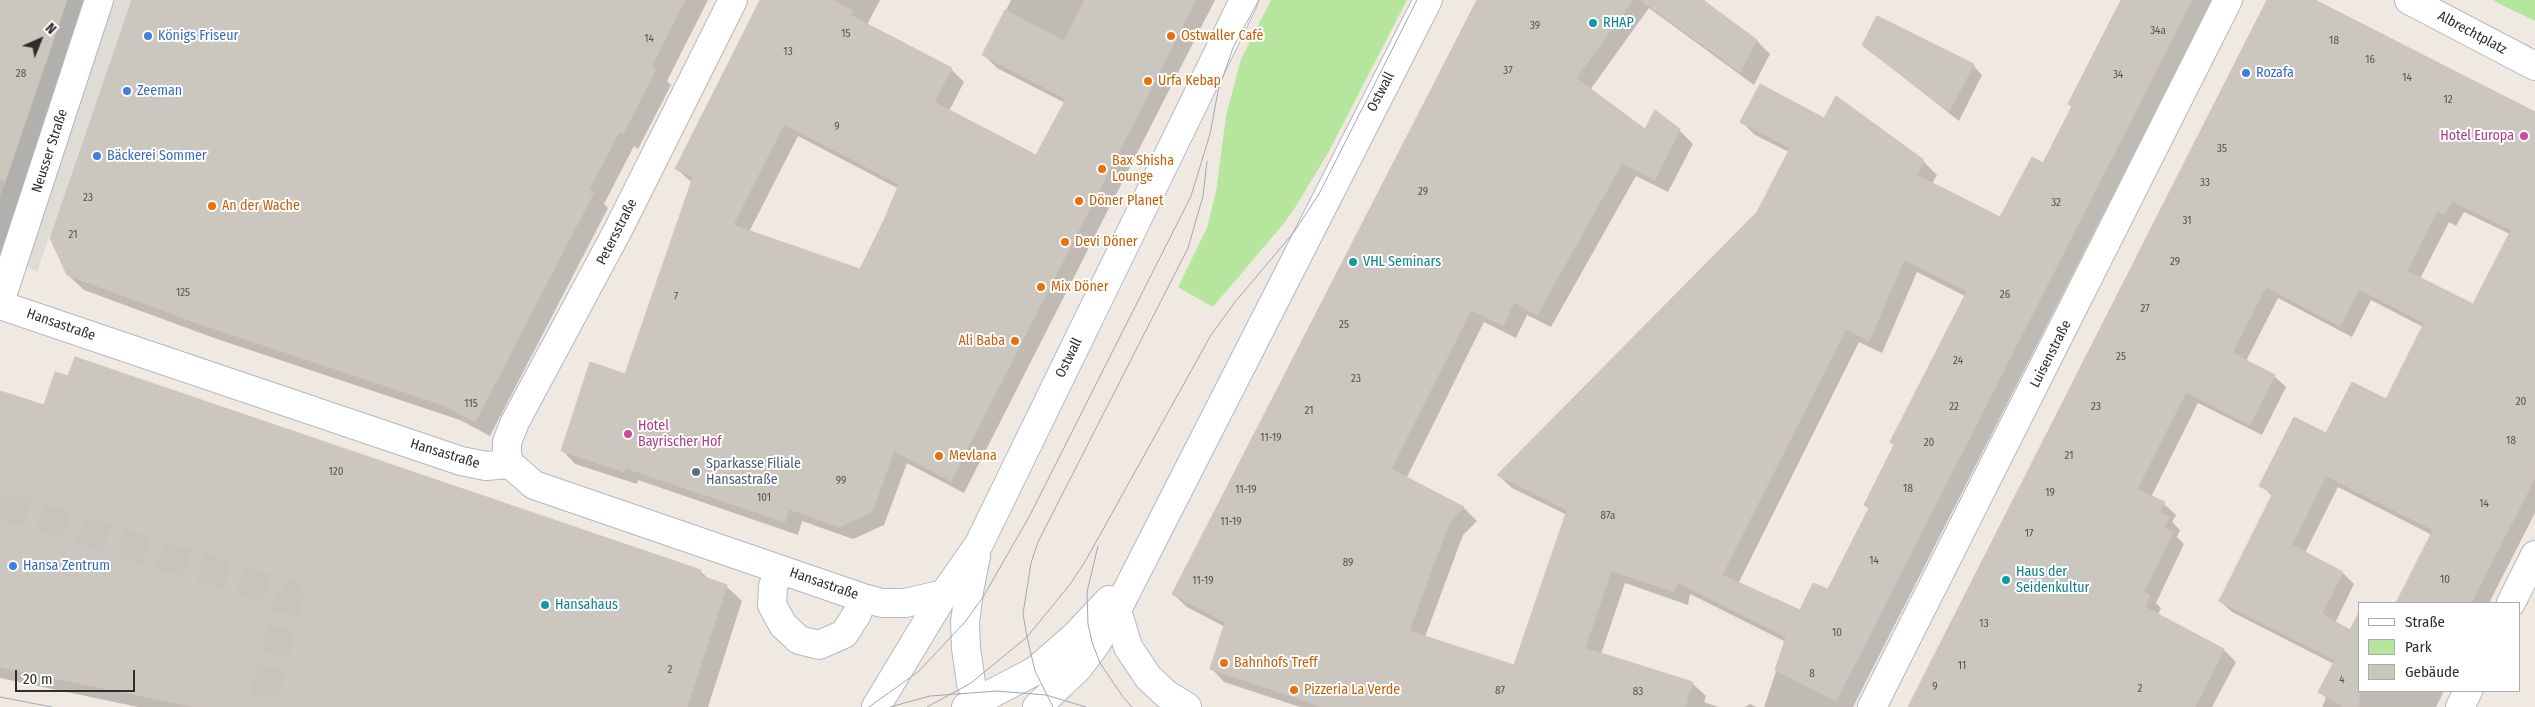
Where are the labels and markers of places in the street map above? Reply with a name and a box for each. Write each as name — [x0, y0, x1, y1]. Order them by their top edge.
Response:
place label: RHAP — [1603, 15, 1634, 31]
marker: RHAP — [1587, 17, 1599, 29]
place label: Königs Friseur — [158, 28, 238, 44]
place label: Ostwaller Café — [1181, 28, 1263, 44]
marker: Königs Friseur — [142, 30, 154, 42]
marker: Ostwaller Café — [1165, 30, 1177, 42]
place label: Rozafa — [2256, 65, 2294, 81]
marker: Rozafa — [2240, 67, 2252, 79]
place label: Urfa Kebap — [1158, 73, 1221, 89]
marker: Urfa Kebap — [1142, 75, 1154, 87]
place label: Zeeman — [137, 83, 182, 99]
marker: Zeeman — [121, 85, 133, 97]
place label: Hotel Europa — [2440, 128, 2514, 144]
marker: Hotel Europa — [2518, 130, 2530, 142]
place label: Bäckerei Sommer — [107, 148, 207, 164]
marker: Bäckerei Sommer — [91, 150, 103, 162]
place label: Bax Shisha Lounge — [1112, 153, 1174, 186]
marker: Bax Shisha Lounge — [1096, 163, 1108, 175]
place label: Döner Planet — [1089, 193, 1164, 209]
marker: Döner Planet — [1073, 195, 1085, 207]
place label: An der Wache — [222, 198, 300, 214]
marker: An der Wache — [206, 200, 218, 212]
place label: Devi Döner — [1075, 234, 1138, 250]
marker: Devi Döner — [1059, 236, 1071, 248]
place label: VHL Seminars — [1363, 254, 1441, 270]
marker: VHL Seminars — [1347, 256, 1359, 268]
place label: Mix Döner — [1051, 279, 1109, 295]
marker: Mix Döner — [1035, 281, 1047, 293]
place label: Ali Baba — [958, 333, 1005, 349]
marker: Ali Baba — [1009, 335, 1021, 347]
place label: Hotel Bayrischer Hof — [638, 418, 722, 451]
marker: Hotel Bayrischer Hof — [622, 428, 634, 440]
place label: Mevlana — [949, 448, 997, 464]
marker: Mevlana — [933, 450, 945, 462]
place label: Sparkasse Filiale Hansastraße — [706, 456, 801, 488]
marker: Sparkasse Filiale Hansastraße — [690, 466, 702, 478]
place label: Hansa Zentrum — [23, 558, 110, 574]
marker: Hansa Zentrum — [7, 560, 19, 572]
place label: Haus der Seidenkultur — [2016, 564, 2089, 596]
marker: Haus der Seidenkultur — [2000, 574, 2012, 586]
place label: Hansahaus — [555, 597, 618, 613]
marker: Hansahaus — [539, 599, 551, 611]
place label: Bahnhofs Treff — [1234, 655, 1318, 671]
marker: Bahnhofs Treff — [1218, 657, 1230, 669]
place label: Pizzeria La Verde — [1304, 682, 1400, 698]
marker: Pizzeria La Verde — [1288, 684, 1300, 696]

